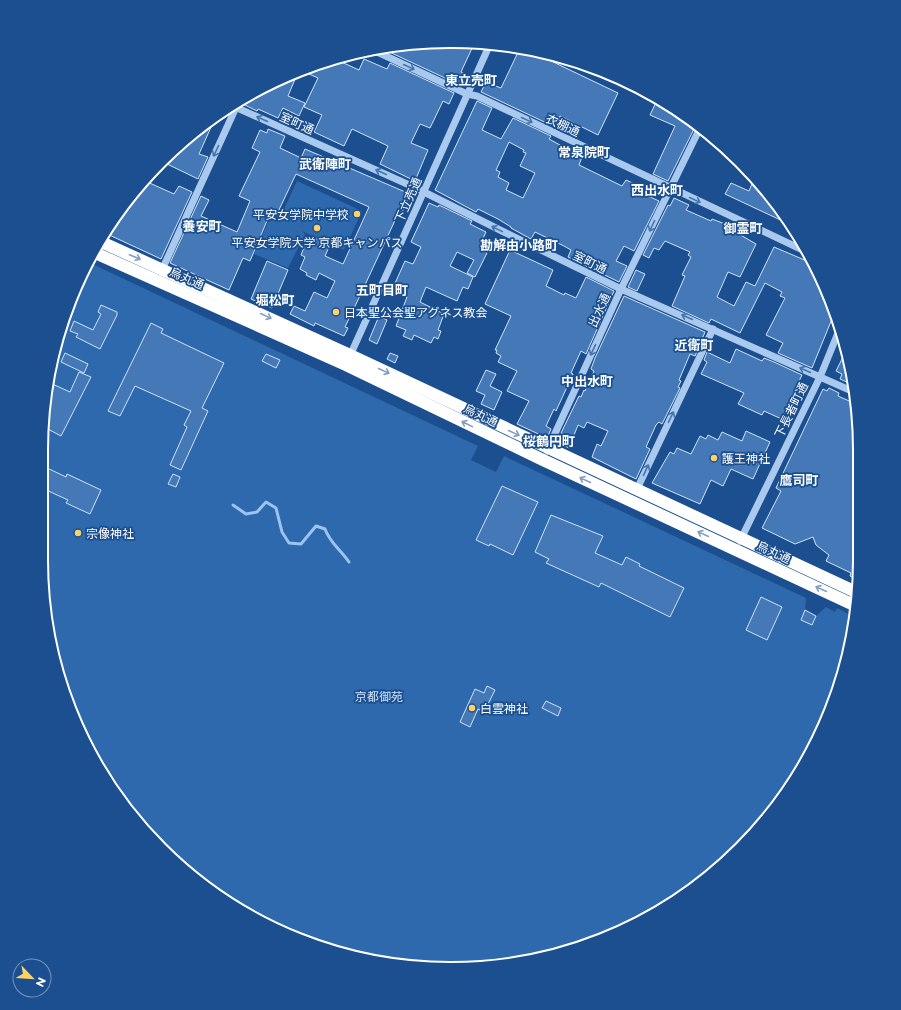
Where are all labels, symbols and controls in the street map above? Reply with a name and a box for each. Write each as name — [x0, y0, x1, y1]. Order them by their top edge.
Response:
one-way arrow — [402, 64, 414, 71]
district label: 東立売町 — [445, 72, 497, 88]
street label: 室町通 — [277, 109, 317, 137]
street label: 衣棚通 — [544, 111, 582, 139]
one-way arrow — [256, 115, 268, 122]
one-way arrow — [520, 117, 532, 124]
district label: 常泉院町 — [558, 144, 610, 160]
one-way arrow — [212, 145, 219, 157]
district label: 武衛陣町 — [299, 156, 351, 172]
one-way arrow — [375, 168, 387, 175]
street label: 下立売通 — [391, 175, 425, 225]
district label: 西出水町 — [631, 182, 683, 198]
one-way arrow — [688, 197, 700, 204]
place label: 平安女学院中学校 — [253, 207, 349, 222]
marker: 平安女学院中学校 — [352, 209, 362, 219]
district label: 養安町 — [182, 218, 222, 234]
one-way arrow — [648, 219, 655, 231]
district label: 御霊町 — [723, 220, 763, 236]
marker: 平安女学院大学 京都キャンパス — [312, 223, 322, 233]
one-way arrow — [492, 225, 504, 232]
place label: 平安女学院大学 京都キャンパス — [231, 235, 403, 250]
district label: 勘解由小路町 — [480, 237, 558, 253]
street label: 室町通 — [571, 247, 609, 277]
one-way arrow — [128, 254, 140, 261]
street label: 烏丸通 — [167, 264, 207, 292]
district label: 五町目町 — [356, 282, 408, 298]
street label: 出水通 — [585, 291, 613, 329]
district label: 堀松町 — [255, 292, 295, 308]
place label: 日本聖公会聖アグネス教会 — [344, 305, 487, 320]
marker: 日本聖公会聖アグネス教会 — [331, 307, 341, 317]
one-way arrow — [259, 313, 271, 321]
one-way arrow — [681, 313, 693, 321]
district label: 近衛町 — [674, 337, 714, 353]
one-way arrow — [589, 343, 596, 355]
one-way arrow — [800, 366, 812, 373]
one-way arrow — [377, 368, 389, 375]
district label: 中出水町 — [561, 373, 613, 389]
street label: 下長者町通 — [771, 380, 811, 440]
street label: 烏丸通 — [462, 400, 500, 430]
one-way arrow — [668, 412, 675, 424]
one-way arrow — [462, 420, 474, 427]
one-way arrow — [507, 430, 519, 437]
district label: 桜鶴円町 — [523, 433, 575, 449]
place label: 護王神社 — [722, 451, 770, 466]
marker: 護王神社 — [709, 453, 719, 463]
one-way arrow — [643, 465, 650, 477]
district label: 鷹司町 — [779, 472, 819, 488]
one-way arrow — [579, 476, 591, 483]
place label: 宗像神社 — [86, 526, 134, 541]
marker: 宗像神社 — [73, 528, 83, 538]
one-way arrow — [697, 530, 709, 537]
street label: 烏丸通 — [755, 538, 793, 566]
one-way arrow — [815, 585, 827, 592]
park label: 京都御苑 — [355, 689, 403, 704]
place label: 白雲神社 — [480, 701, 528, 716]
marker: 白雲神社 — [467, 703, 477, 713]
north arrow — [12, 958, 52, 998]
text: N — [33, 975, 49, 989]

